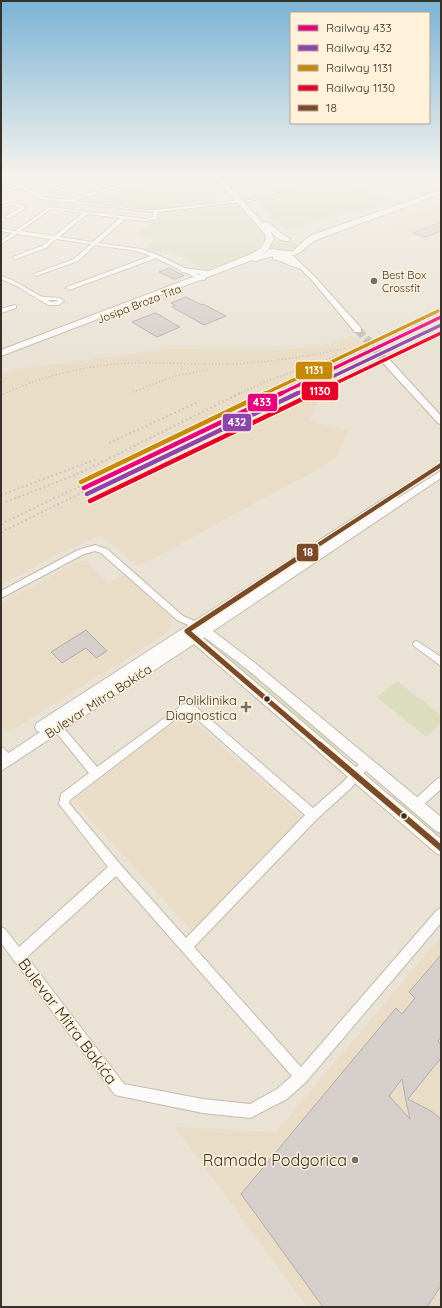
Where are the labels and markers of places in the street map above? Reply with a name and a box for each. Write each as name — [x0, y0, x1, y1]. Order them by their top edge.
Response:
place label: Best Box Crossfit — [382, 268, 426, 295]
marker: Best Box Crossfit — [369, 276, 379, 286]
place label: Poliklinika Diagnostica — [166, 692, 237, 723]
unlabelled marker — [262, 694, 272, 704]
marker: Poliklinika Diagnostica — [240, 701, 252, 713]
unlabelled marker — [399, 811, 409, 821]
place label: Ramada Podgorica — [203, 1150, 347, 1170]
marker: Ramada Podgorica — [350, 1155, 360, 1165]

